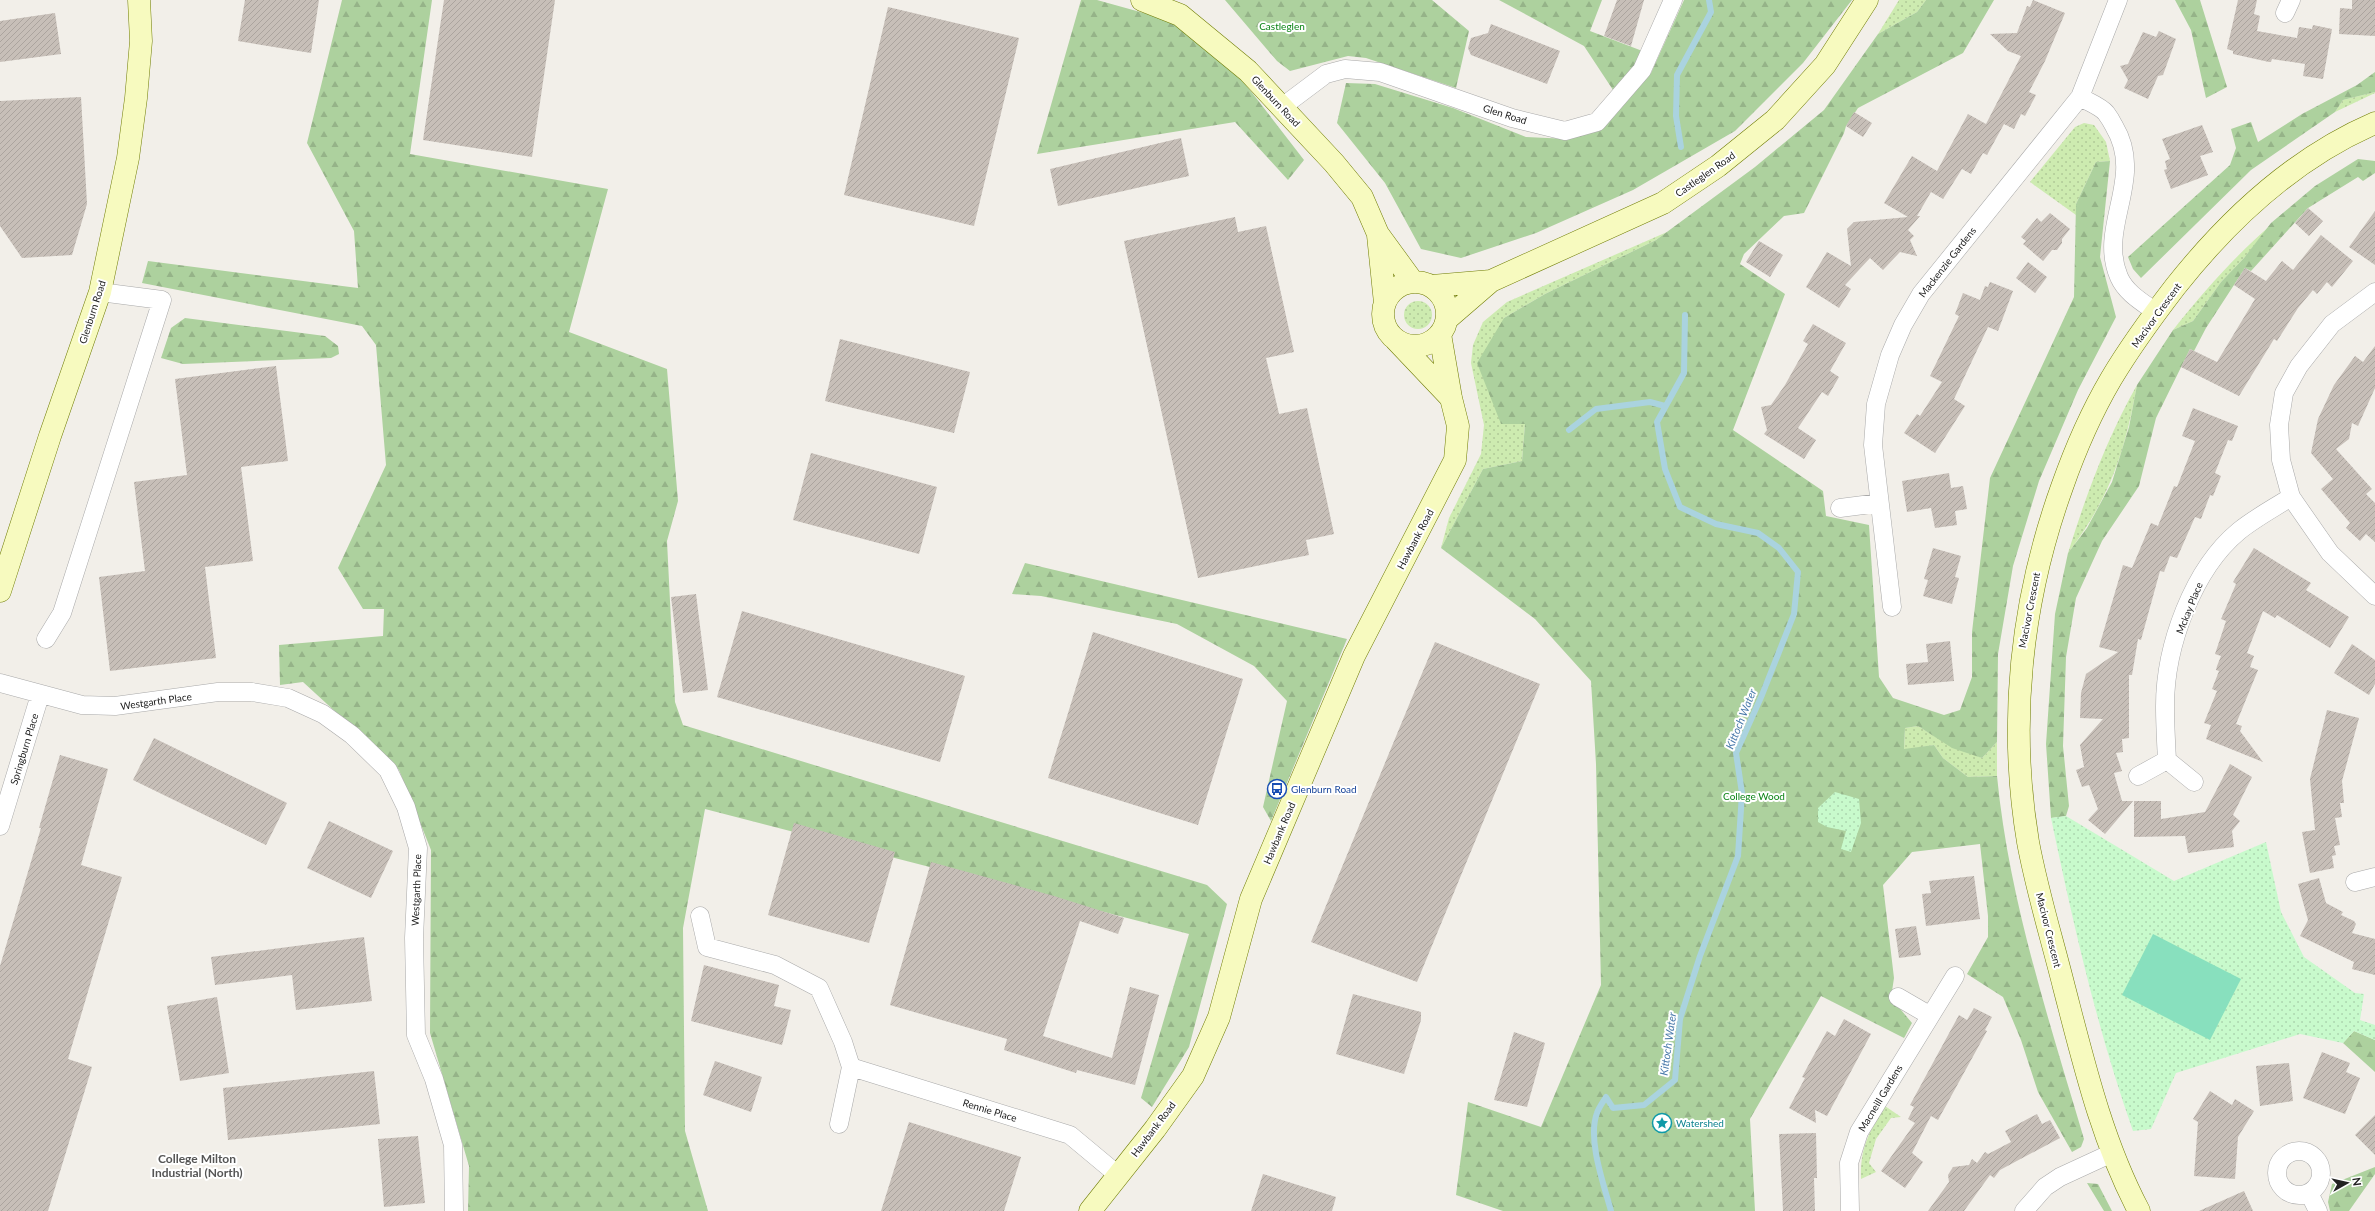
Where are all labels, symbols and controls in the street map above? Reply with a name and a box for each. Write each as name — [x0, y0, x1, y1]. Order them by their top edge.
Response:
park label: Castleglen — [1259, 20, 1305, 32]
street label: Glenburn Road — [1249, 73, 1303, 129]
street label: Glen Road — [1482, 102, 1528, 126]
street label: Castleglen Road — [1673, 149, 1737, 199]
street label: Mackenzie Gardens — [1916, 225, 1978, 299]
street label: Glenburn Road — [76, 279, 108, 345]
street label: Macivor Crescent — [2129, 280, 2184, 350]
street label: Hawbank Road — [1394, 507, 1436, 571]
street label: Macivor Crescent — [2016, 571, 2042, 649]
street label: Mckay Place — [2173, 580, 2205, 636]
water label: Kittoch Water — [1723, 687, 1759, 751]
street label: Westgarth Place — [120, 690, 192, 712]
street label: Springburn Place — [7, 712, 41, 786]
bus stop icon: Glenburn Road — [1266, 778, 1288, 800]
place label: Glenburn Road — [1291, 783, 1357, 795]
park label: College Wood — [1723, 790, 1785, 802]
street label: Hawbank Road — [1261, 800, 1297, 866]
street label: Westgarth Place — [409, 854, 423, 926]
street label: Macivor Crescent — [2034, 891, 2064, 969]
water label: Kittoch Water — [1657, 1011, 1678, 1076]
street label: Macneill Gardens — [1855, 1062, 1905, 1134]
street label: Rennie Place — [962, 1096, 1018, 1124]
street label: Hawbank Road — [1128, 1099, 1178, 1159]
place icon: Watershed — [1651, 1112, 1673, 1134]
place label: Watershed — [1676, 1117, 1724, 1129]
district label: College Milton Industrial (North) — [151, 1151, 243, 1180]
north arrow — [2327, 1163, 2367, 1203]
text: N — [2350, 1176, 2364, 1187]

